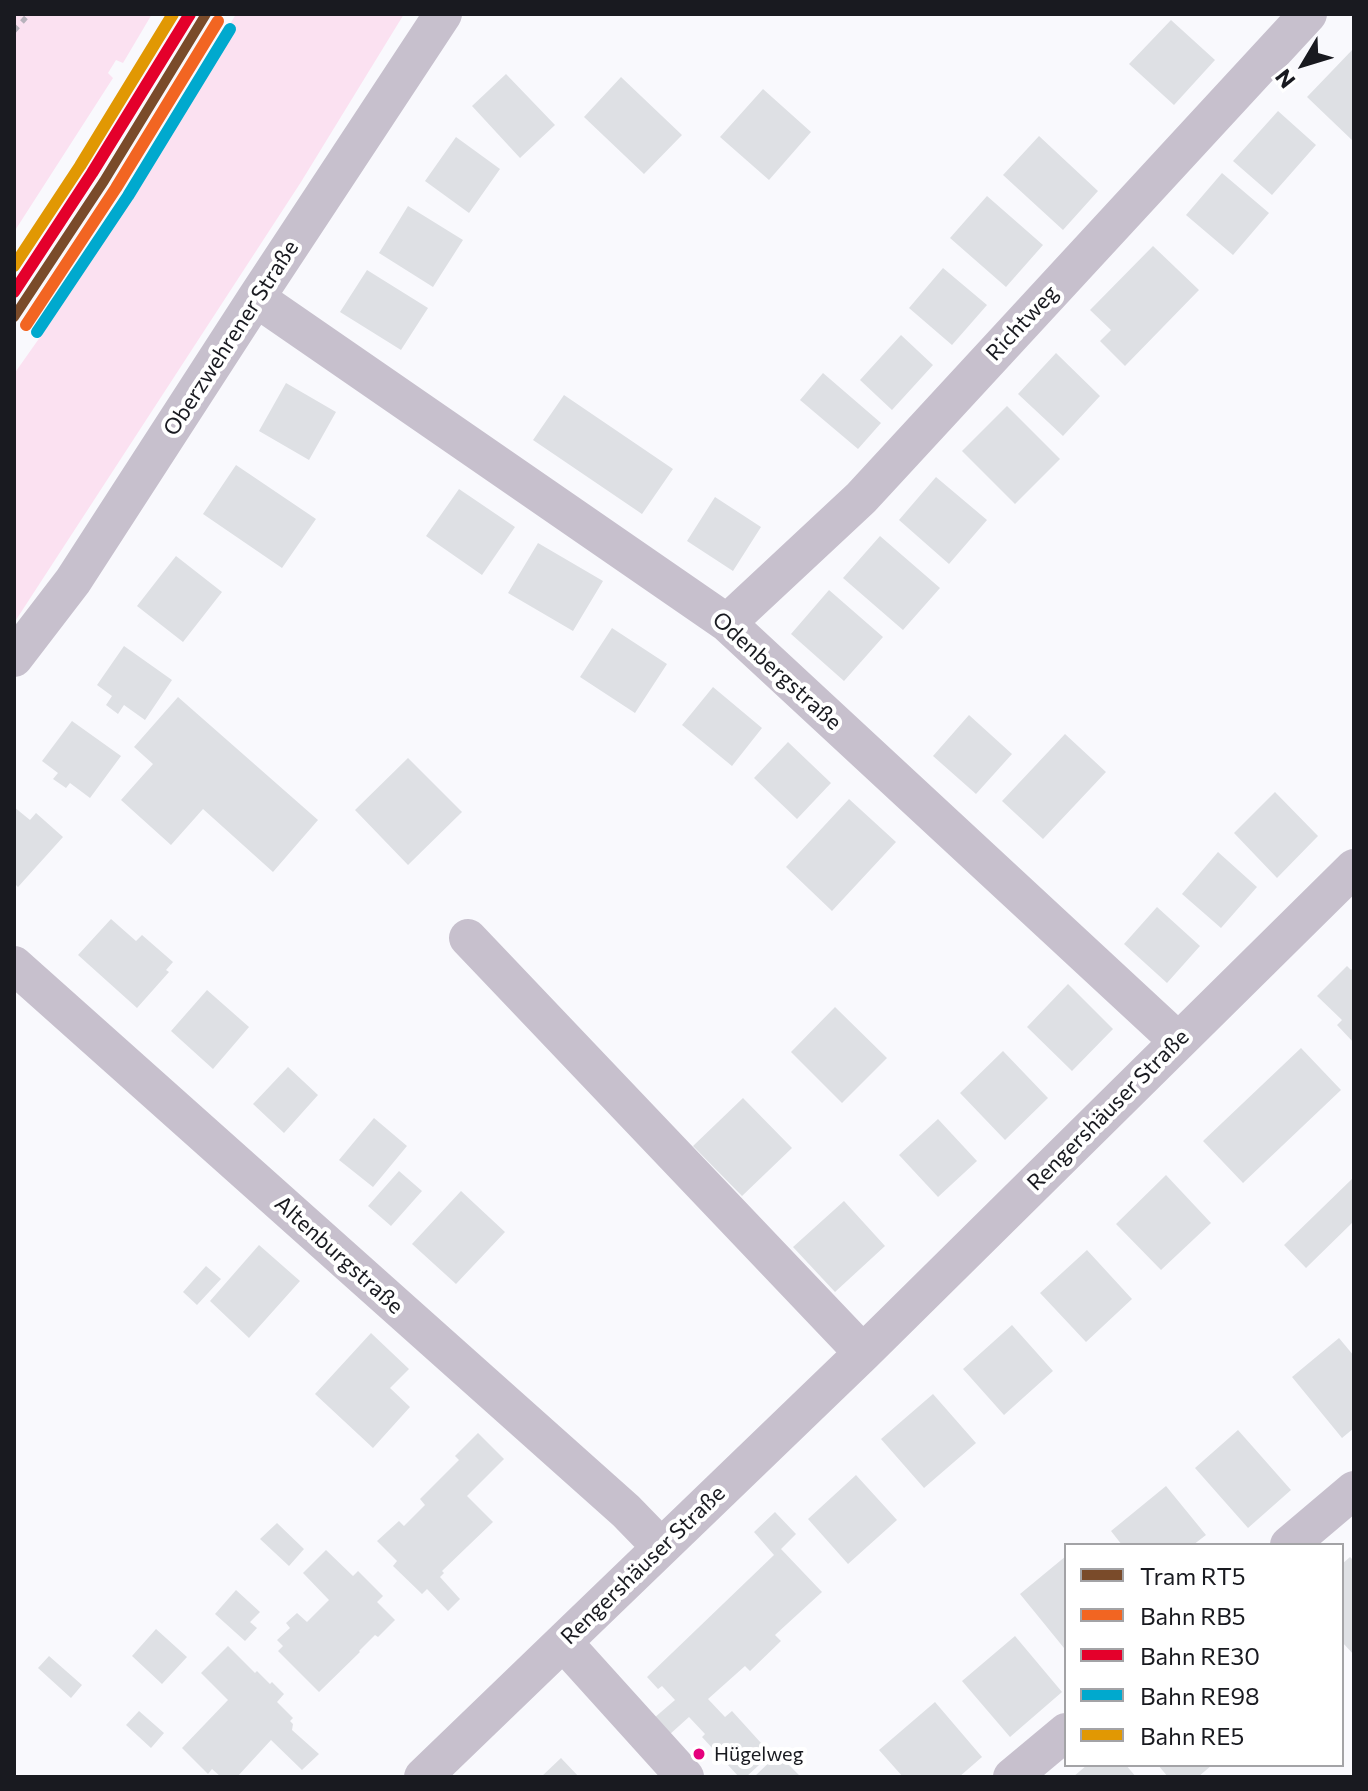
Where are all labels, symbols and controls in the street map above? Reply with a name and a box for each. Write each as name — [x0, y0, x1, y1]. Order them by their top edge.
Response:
north arrow — [1264, 24, 1344, 104]
text: N — [1269, 64, 1300, 94]
street label: Oberzwehrener Straße — [158, 235, 304, 441]
street label: Richtweg — [980, 280, 1064, 366]
street label: Odenbergstraße — [707, 606, 847, 736]
street label: Rengershäuser Straße — [1022, 1024, 1194, 1196]
street label: Altenburgstraße — [269, 1190, 409, 1320]
street label: Rengershäuser Straße — [556, 1480, 730, 1650]
legend — [1064, 1543, 1344, 1767]
text: Tram RT5 — [1140, 1561, 1246, 1590]
text: Bahn RB5 — [1140, 1601, 1246, 1630]
text: Bahn RE30 — [1140, 1641, 1260, 1670]
text: Bahn RE98 — [1140, 1681, 1260, 1710]
text: Bahn RE5 — [1140, 1721, 1244, 1750]
place label: Hügelweg — [714, 1742, 803, 1766]
marker: Hügelweg — [691, 1746, 707, 1762]

